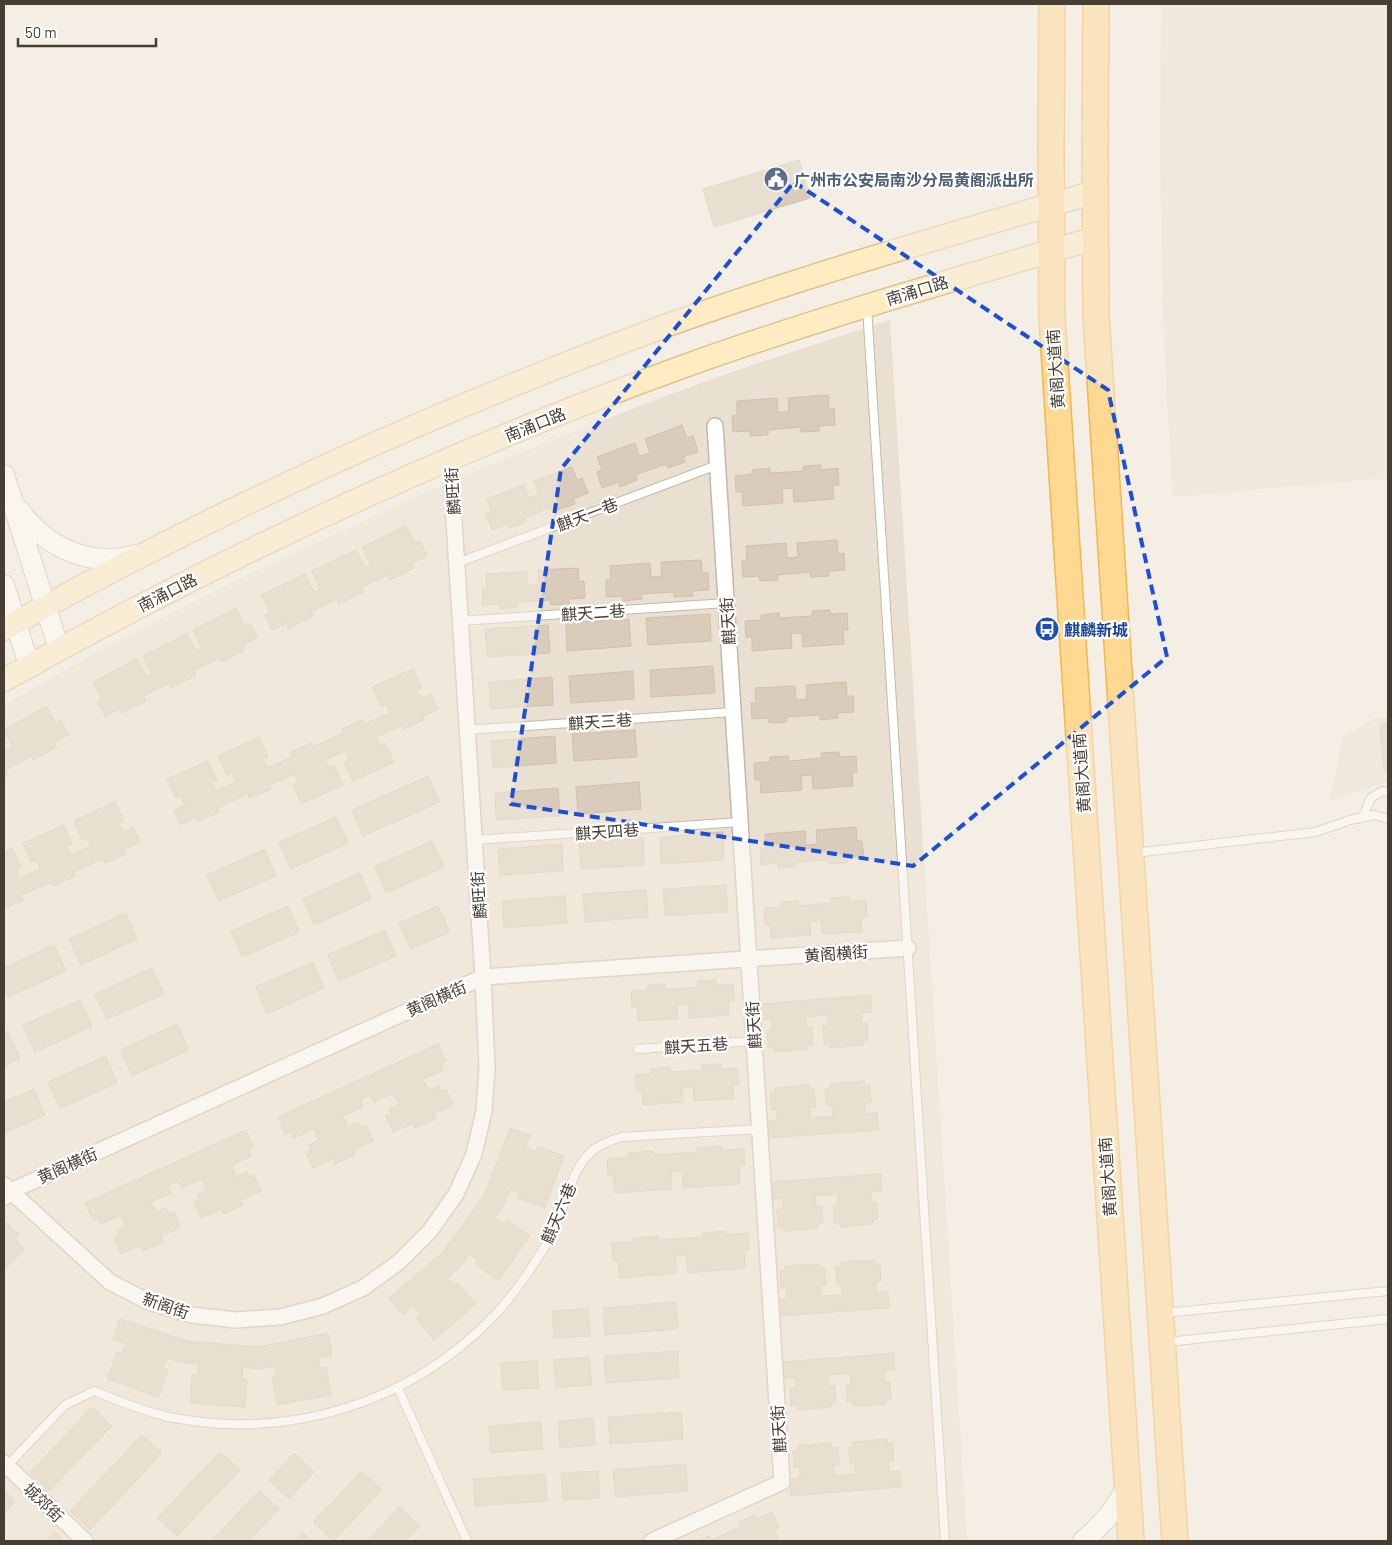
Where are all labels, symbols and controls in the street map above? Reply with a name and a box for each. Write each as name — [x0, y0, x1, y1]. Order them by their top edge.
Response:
scale bar — [18, 15, 155, 47]
text: 50 m — [25, 23, 57, 41]
public building icon: 广州市公安局南沙分局黄阁派出所 — [763, 166, 789, 192]
place label: 广州市公安局南沙分局黄阁派出所 — [794, 170, 1034, 189]
street label: 南涌口路 — [884, 272, 950, 308]
street label: 黄阁大道南 — [1043, 328, 1067, 410]
street label: 南涌口路 — [502, 403, 568, 445]
street label: 麟旺街 — [441, 466, 463, 516]
street label: 麒天一巷 — [554, 494, 620, 534]
street label: 南涌口路 — [134, 569, 200, 615]
street label: 麒天街 — [716, 596, 738, 646]
street label: 麒天二巷 — [560, 600, 626, 624]
bus stop icon: 麒麟新城 — [1034, 616, 1060, 642]
place label: 麒麟新城 — [1064, 620, 1128, 639]
street label: 麒天三巷 — [567, 709, 633, 733]
street label: 黄阁大道南 — [1069, 732, 1093, 814]
street label: 麒天四巷 — [574, 819, 640, 843]
street label: 麟旺街 — [467, 870, 489, 920]
street label: 黄阁横街 — [803, 941, 869, 965]
street label: 黄阁横街 — [403, 976, 469, 1020]
street label: 麒天街 — [742, 1000, 764, 1050]
street label: 麒天五巷 — [663, 1033, 729, 1057]
street label: 黄阁大道南 — [1095, 1136, 1119, 1218]
street label: 黄阁横街 — [34, 1143, 100, 1187]
street label: 麒天六巷 — [537, 1180, 579, 1246]
street label: 新阁街 — [140, 1288, 192, 1322]
street label: 麒天街 — [767, 1404, 789, 1454]
street label: 城郊街 — [20, 1478, 68, 1526]

